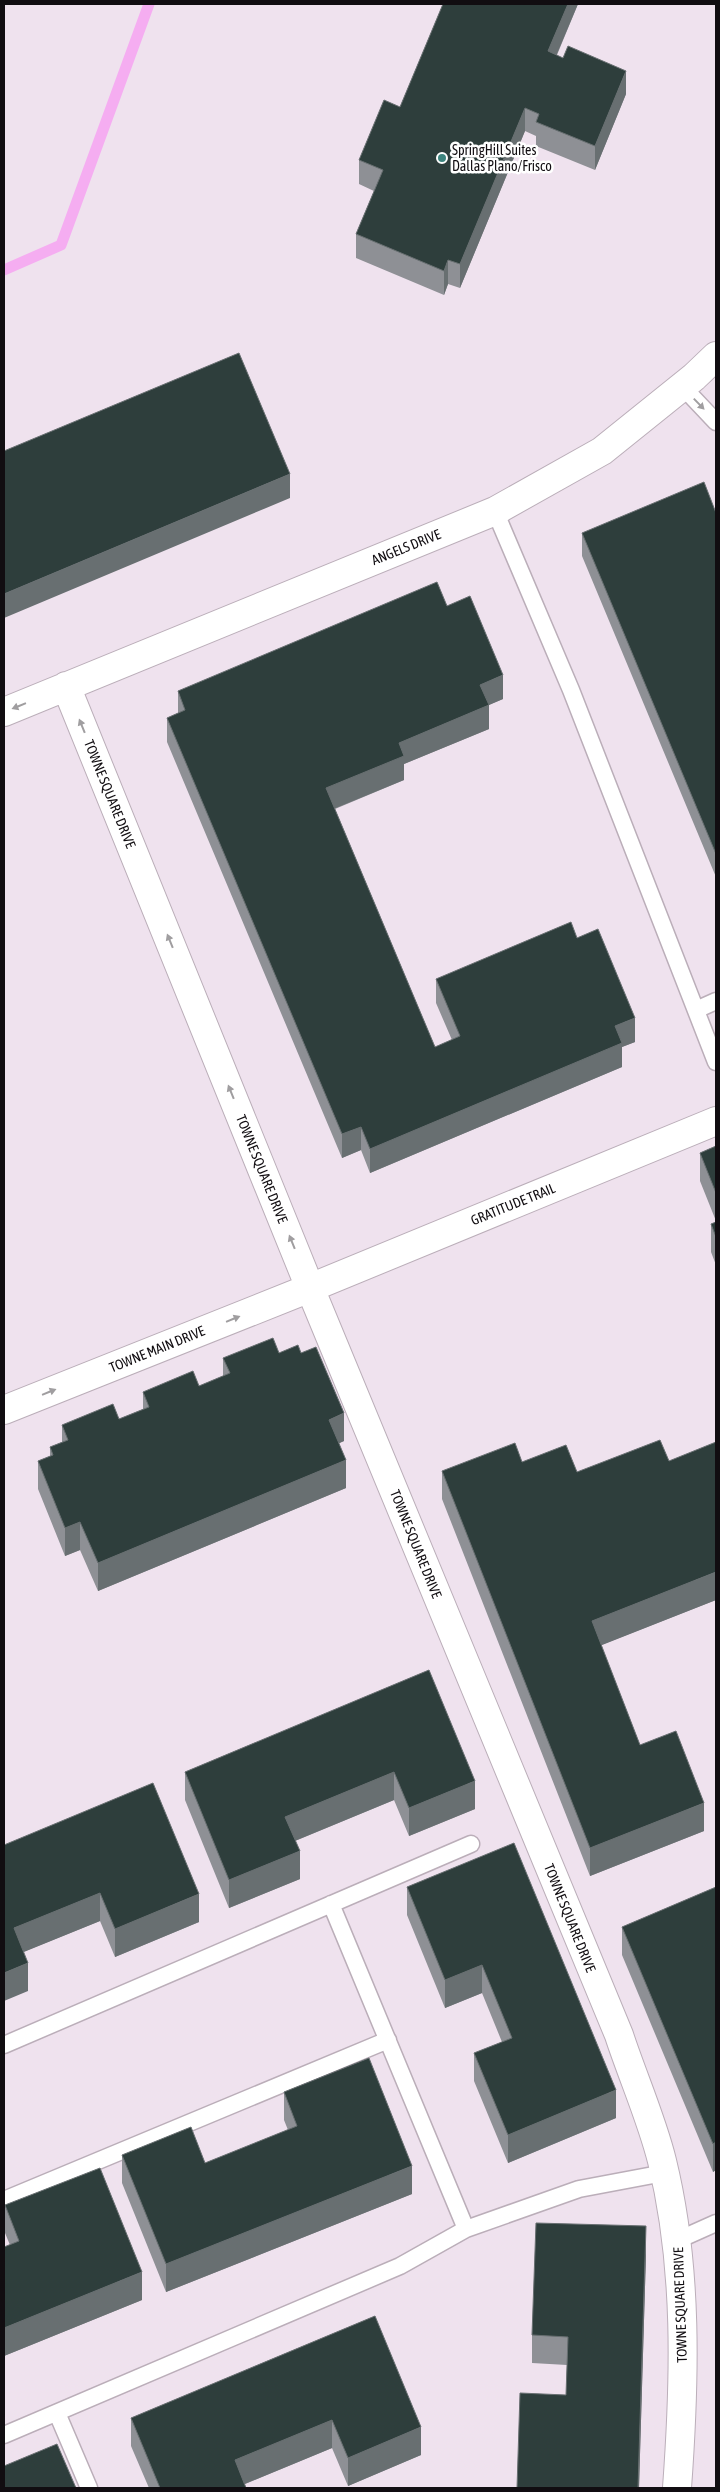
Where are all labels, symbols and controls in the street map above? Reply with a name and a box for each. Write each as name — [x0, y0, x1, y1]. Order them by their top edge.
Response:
place label: SpringHill Suites Dallas Plano/Frisco — [452, 142, 552, 174]
marker: SpringHill Suites Dallas Plano/Frisco — [436, 152, 448, 164]
one-way arrow — [693, 398, 705, 410]
street label: ANGELS DRIVE — [369, 526, 443, 568]
one-way arrow — [12, 702, 26, 710]
one-way arrow — [78, 719, 86, 733]
street label: TOWNE SQUARE DRIVE — [81, 737, 139, 851]
one-way arrow — [165, 934, 173, 948]
one-way arrow — [227, 1084, 235, 1099]
street label: TOWNE SQUARE DRIVE — [233, 1112, 291, 1226]
street label: GRATITUDE TRAIL — [468, 1180, 558, 1228]
one-way arrow — [288, 1234, 296, 1249]
one-way arrow — [225, 1314, 240, 1322]
street label: TOWNE MAIN DRIVE — [107, 1323, 207, 1375]
one-way arrow — [42, 1387, 56, 1395]
street label: TOWNE SQUARE DRIVE — [387, 1487, 445, 1601]
street label: TOWNE SQUARE DRIVE — [541, 1861, 599, 1975]
street label: TOWNE SQUARE DRIVE — [670, 2247, 690, 2363]

